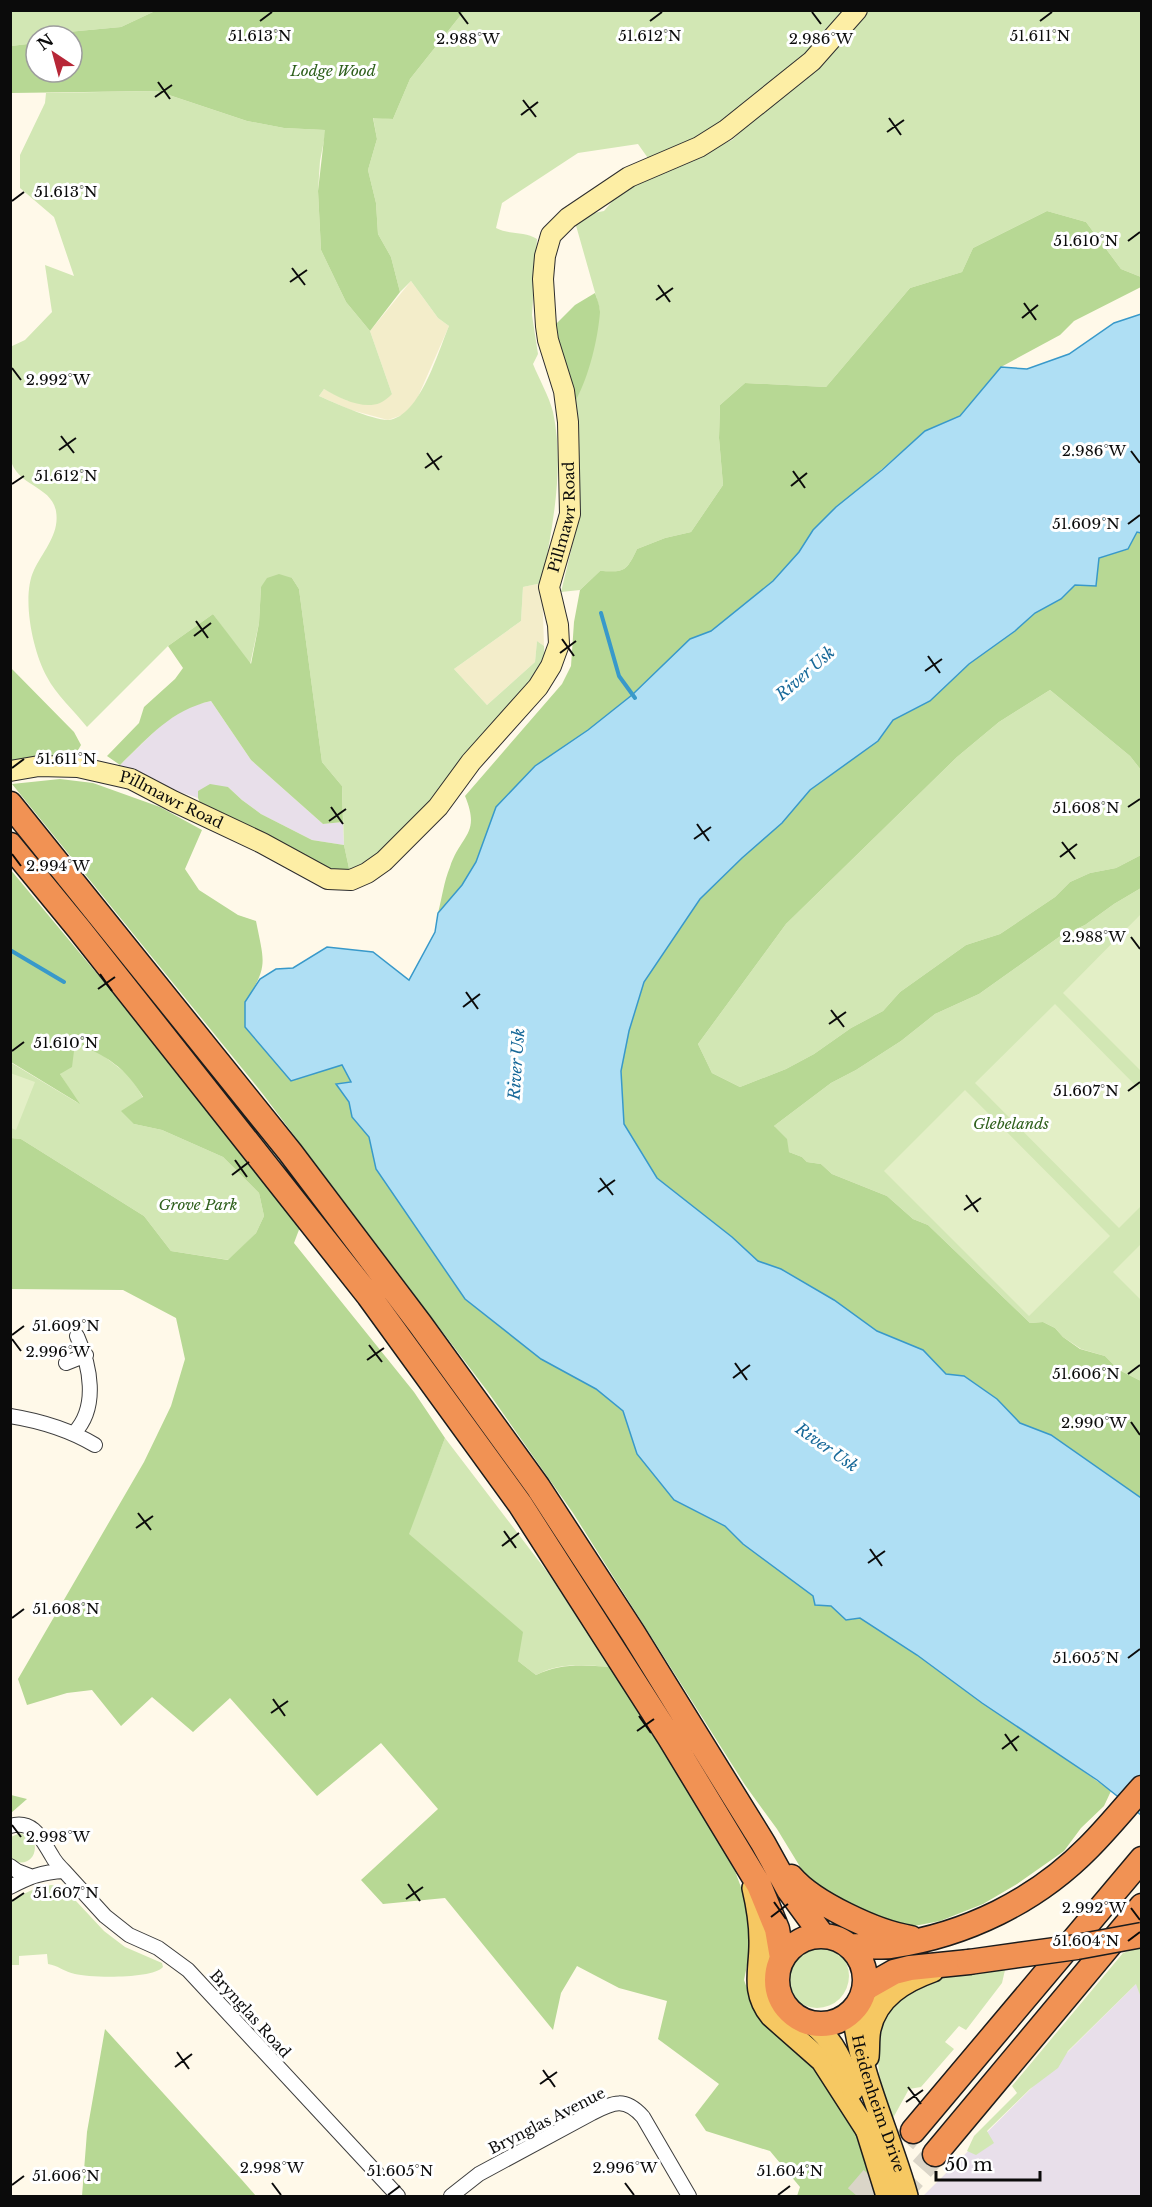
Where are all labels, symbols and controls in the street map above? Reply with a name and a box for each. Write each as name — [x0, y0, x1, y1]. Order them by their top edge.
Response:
north arrow — [24, 24, 84, 84]
text: 51.613°N — [228, 26, 292, 45]
text: 51.612°N — [618, 26, 682, 45]
text: 51.611°N — [1010, 26, 1070, 45]
text: N — [33, 29, 57, 54]
text: 2.988°W — [436, 29, 500, 48]
text: 2.986°W — [789, 29, 854, 48]
park label: Lodge Wood — [289, 61, 376, 80]
text: 51.613°N — [34, 182, 98, 201]
text: 51.610°N — [1054, 231, 1118, 250]
text: 2.992°W — [26, 370, 91, 389]
text: 2.986°W — [1062, 441, 1127, 460]
street label: Pillmawr Road — [544, 461, 579, 575]
text: 51.612°N — [34, 466, 98, 485]
text: 51.609°N — [1052, 514, 1120, 533]
water label: River Usk — [771, 642, 839, 705]
text: 51.611°N — [36, 749, 96, 768]
street label: Pillmawr Road — [118, 767, 226, 832]
text: 51.608°N — [1052, 798, 1120, 817]
text: 2.994°W — [26, 856, 90, 875]
text: 2.988°W — [1062, 927, 1126, 946]
water label: River Usk — [503, 1027, 528, 1102]
text: 51.610°N — [34, 1033, 98, 1052]
text: 51.607°N — [1053, 1081, 1119, 1100]
park label: Glebelands — [973, 1114, 1049, 1133]
park label: Grove Park — [158, 1195, 238, 1214]
text: 51.609°N — [32, 1316, 100, 1335]
text: 2.996°W — [26, 1342, 91, 1361]
text: 51.606°N — [1052, 1364, 1120, 1383]
text: 2.990°W — [1061, 1413, 1127, 1432]
water label: River Usk — [791, 1418, 862, 1476]
text: 51.608°N — [32, 1599, 100, 1618]
text: 51.605°N — [1053, 1648, 1119, 1667]
text: 2.998°W — [26, 1827, 91, 1846]
text: 51.607°N — [33, 1883, 99, 1902]
text: 2.992°W — [1062, 1898, 1127, 1917]
text: 51.604°N — [1053, 1931, 1119, 1950]
street label: Brynglas Road — [206, 1966, 295, 2062]
street label: Heidenheim Drive — [848, 2033, 909, 2175]
street label: Brynglas Avenue — [485, 2083, 608, 2158]
scale bar — [936, 2144, 1040, 2182]
text: 50 m — [945, 2154, 993, 2176]
text: 2.998°W — [240, 2158, 305, 2177]
text: 2.996°W — [593, 2158, 658, 2177]
text: 51.605°N — [367, 2161, 433, 2180]
text: 51.604°N — [757, 2161, 823, 2180]
text: 51.606°N — [32, 2166, 100, 2185]

